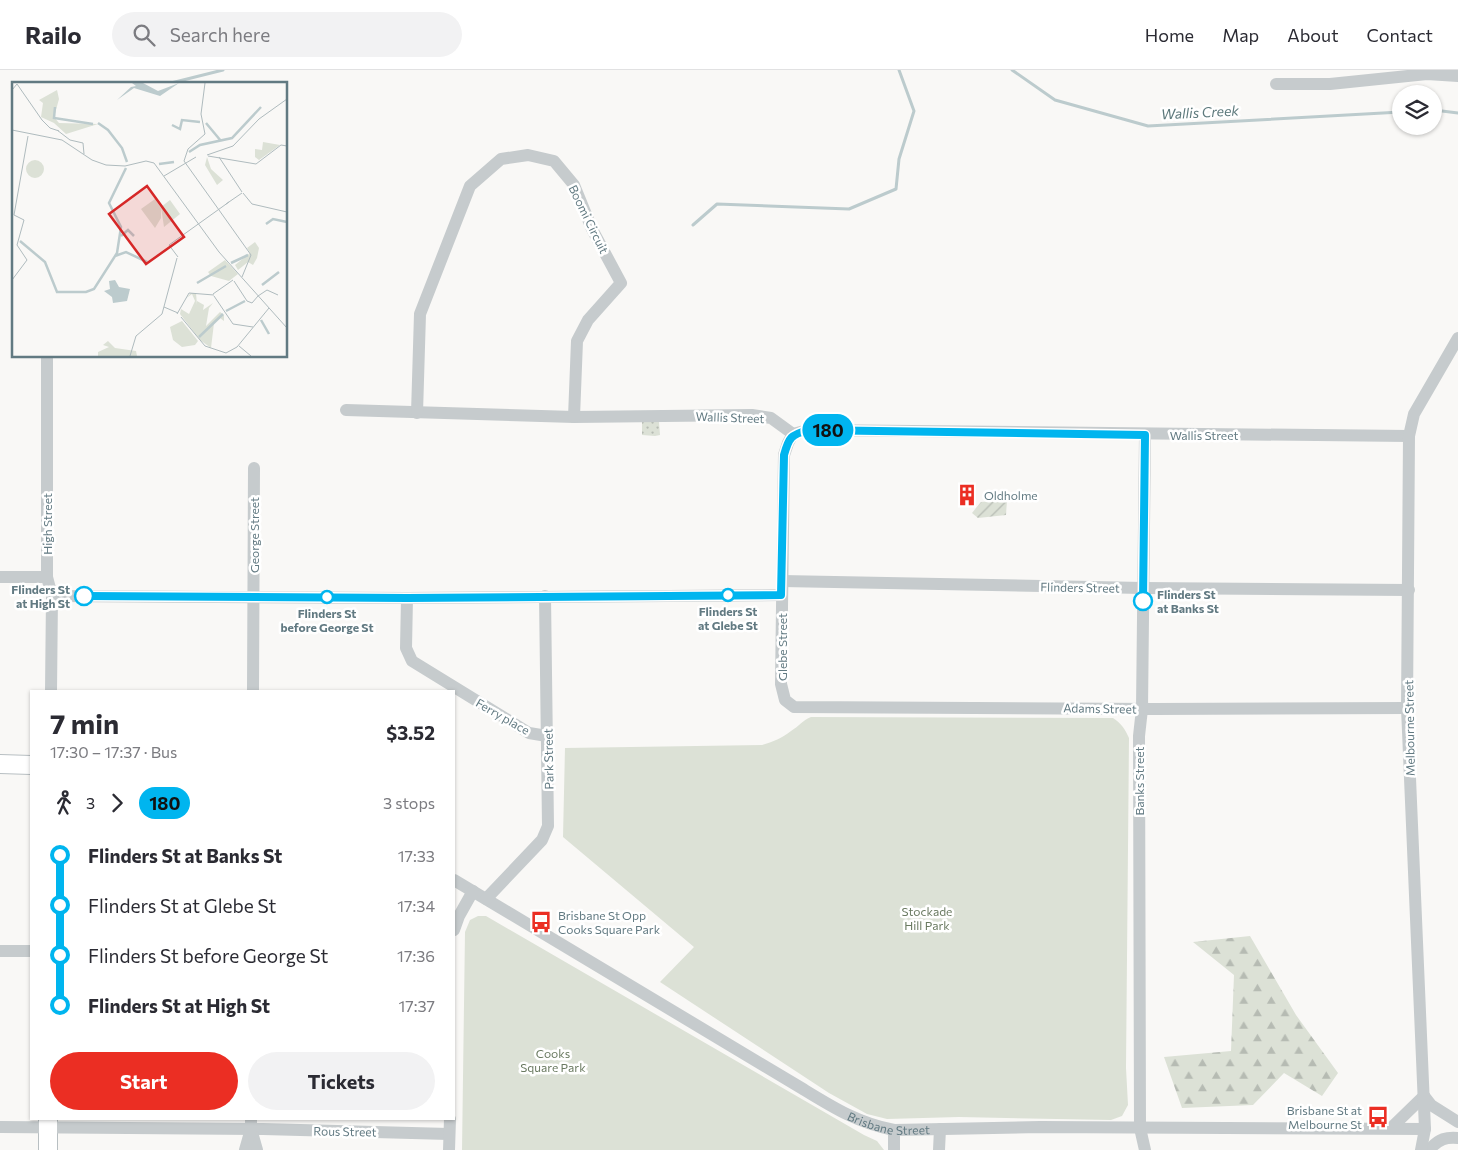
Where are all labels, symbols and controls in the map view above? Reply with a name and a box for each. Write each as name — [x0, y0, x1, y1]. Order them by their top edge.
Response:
search box — [112, 12, 462, 57]
text: Railo — [25, 20, 82, 49]
icon: search — [130, 21, 158, 49]
text: Search here — [170, 23, 270, 46]
text: Home — [1145, 24, 1194, 46]
text: Map — [1222, 24, 1259, 46]
text: About — [1287, 24, 1339, 46]
text: Contact — [1367, 24, 1433, 46]
inset map — [12, 82, 288, 358]
map controls — [1392, 85, 1442, 135]
button: layers — [1392, 85, 1442, 135]
water label: Wallis Creek — [1161, 101, 1240, 123]
street label: Boomi Circuit — [566, 182, 612, 256]
street label: Wallis Street — [695, 409, 765, 425]
line badge: 180 — [799, 414, 857, 446]
text: 180 — [812, 419, 844, 441]
street label: Wallis Street — [1170, 428, 1238, 442]
building icon: Oldholme — [954, 482, 980, 508]
place label: Oldholme — [984, 488, 1038, 502]
street label: High Street — [40, 493, 54, 555]
street label: George Street — [247, 497, 261, 573]
street label: Flinders Street — [1040, 579, 1120, 595]
place label: Flinders St at High St — [11, 582, 70, 610]
marker: Flinders St at High St — [74, 586, 94, 606]
place label: Flinders St at Banks St — [1157, 587, 1219, 615]
marker: Flinders St at Glebe St — [721, 588, 735, 602]
marker: Flinders St before George St — [320, 590, 334, 604]
marker: Flinders St at Banks St — [1133, 591, 1153, 611]
place label: Flinders St at Glebe St — [698, 604, 758, 632]
place label: Flinders St before George St — [280, 606, 374, 634]
street label: Glebe Street — [775, 613, 789, 681]
street label: Melbourne Street — [1401, 680, 1417, 776]
street label: Ferry place — [474, 695, 532, 737]
street label: Adams Street — [1063, 700, 1137, 716]
text: 7 min — [50, 706, 119, 740]
text: $3.52 — [386, 721, 435, 744]
street label: Park Street — [540, 728, 556, 790]
text: 17:30 – 17:37 · Bus — [50, 742, 177, 761]
street label: Banks Street — [1132, 746, 1146, 816]
icon: walk — [50, 789, 78, 817]
icon: forward — [103, 789, 131, 817]
text: 180 — [149, 792, 180, 814]
text: 3 — [86, 793, 95, 812]
text: 3 stops — [383, 793, 435, 812]
text: Flinders St at Banks St — [88, 844, 282, 867]
text: 17:33 — [398, 846, 435, 865]
text: Flinders St at Glebe St — [88, 894, 276, 917]
text: 17:34 — [397, 896, 435, 915]
park label: Stockade Hill Park — [902, 904, 952, 932]
place label: Brisbane St Opp Cooks Square Park — [558, 908, 661, 936]
bus stop icon: Brisbane St Opp Cooks Square Park — [528, 909, 554, 935]
text: Flinders St before George St — [88, 944, 328, 967]
text: 17:36 — [397, 946, 435, 965]
text: Flinders St at High St — [88, 994, 270, 1017]
text: 17:37 — [398, 996, 435, 1015]
park label: Cooks Square Park — [520, 1046, 586, 1074]
button: Start — [50, 1052, 238, 1110]
button: Tickets — [248, 1052, 435, 1110]
place label: Brisbane St at Melbourne St — [1287, 1103, 1362, 1131]
bus stop icon: Brisbane St at Melbourne St — [1365, 1104, 1391, 1130]
street label: Brisbane Street — [845, 1108, 930, 1137]
street label: Rous Street — [313, 1123, 377, 1139]

